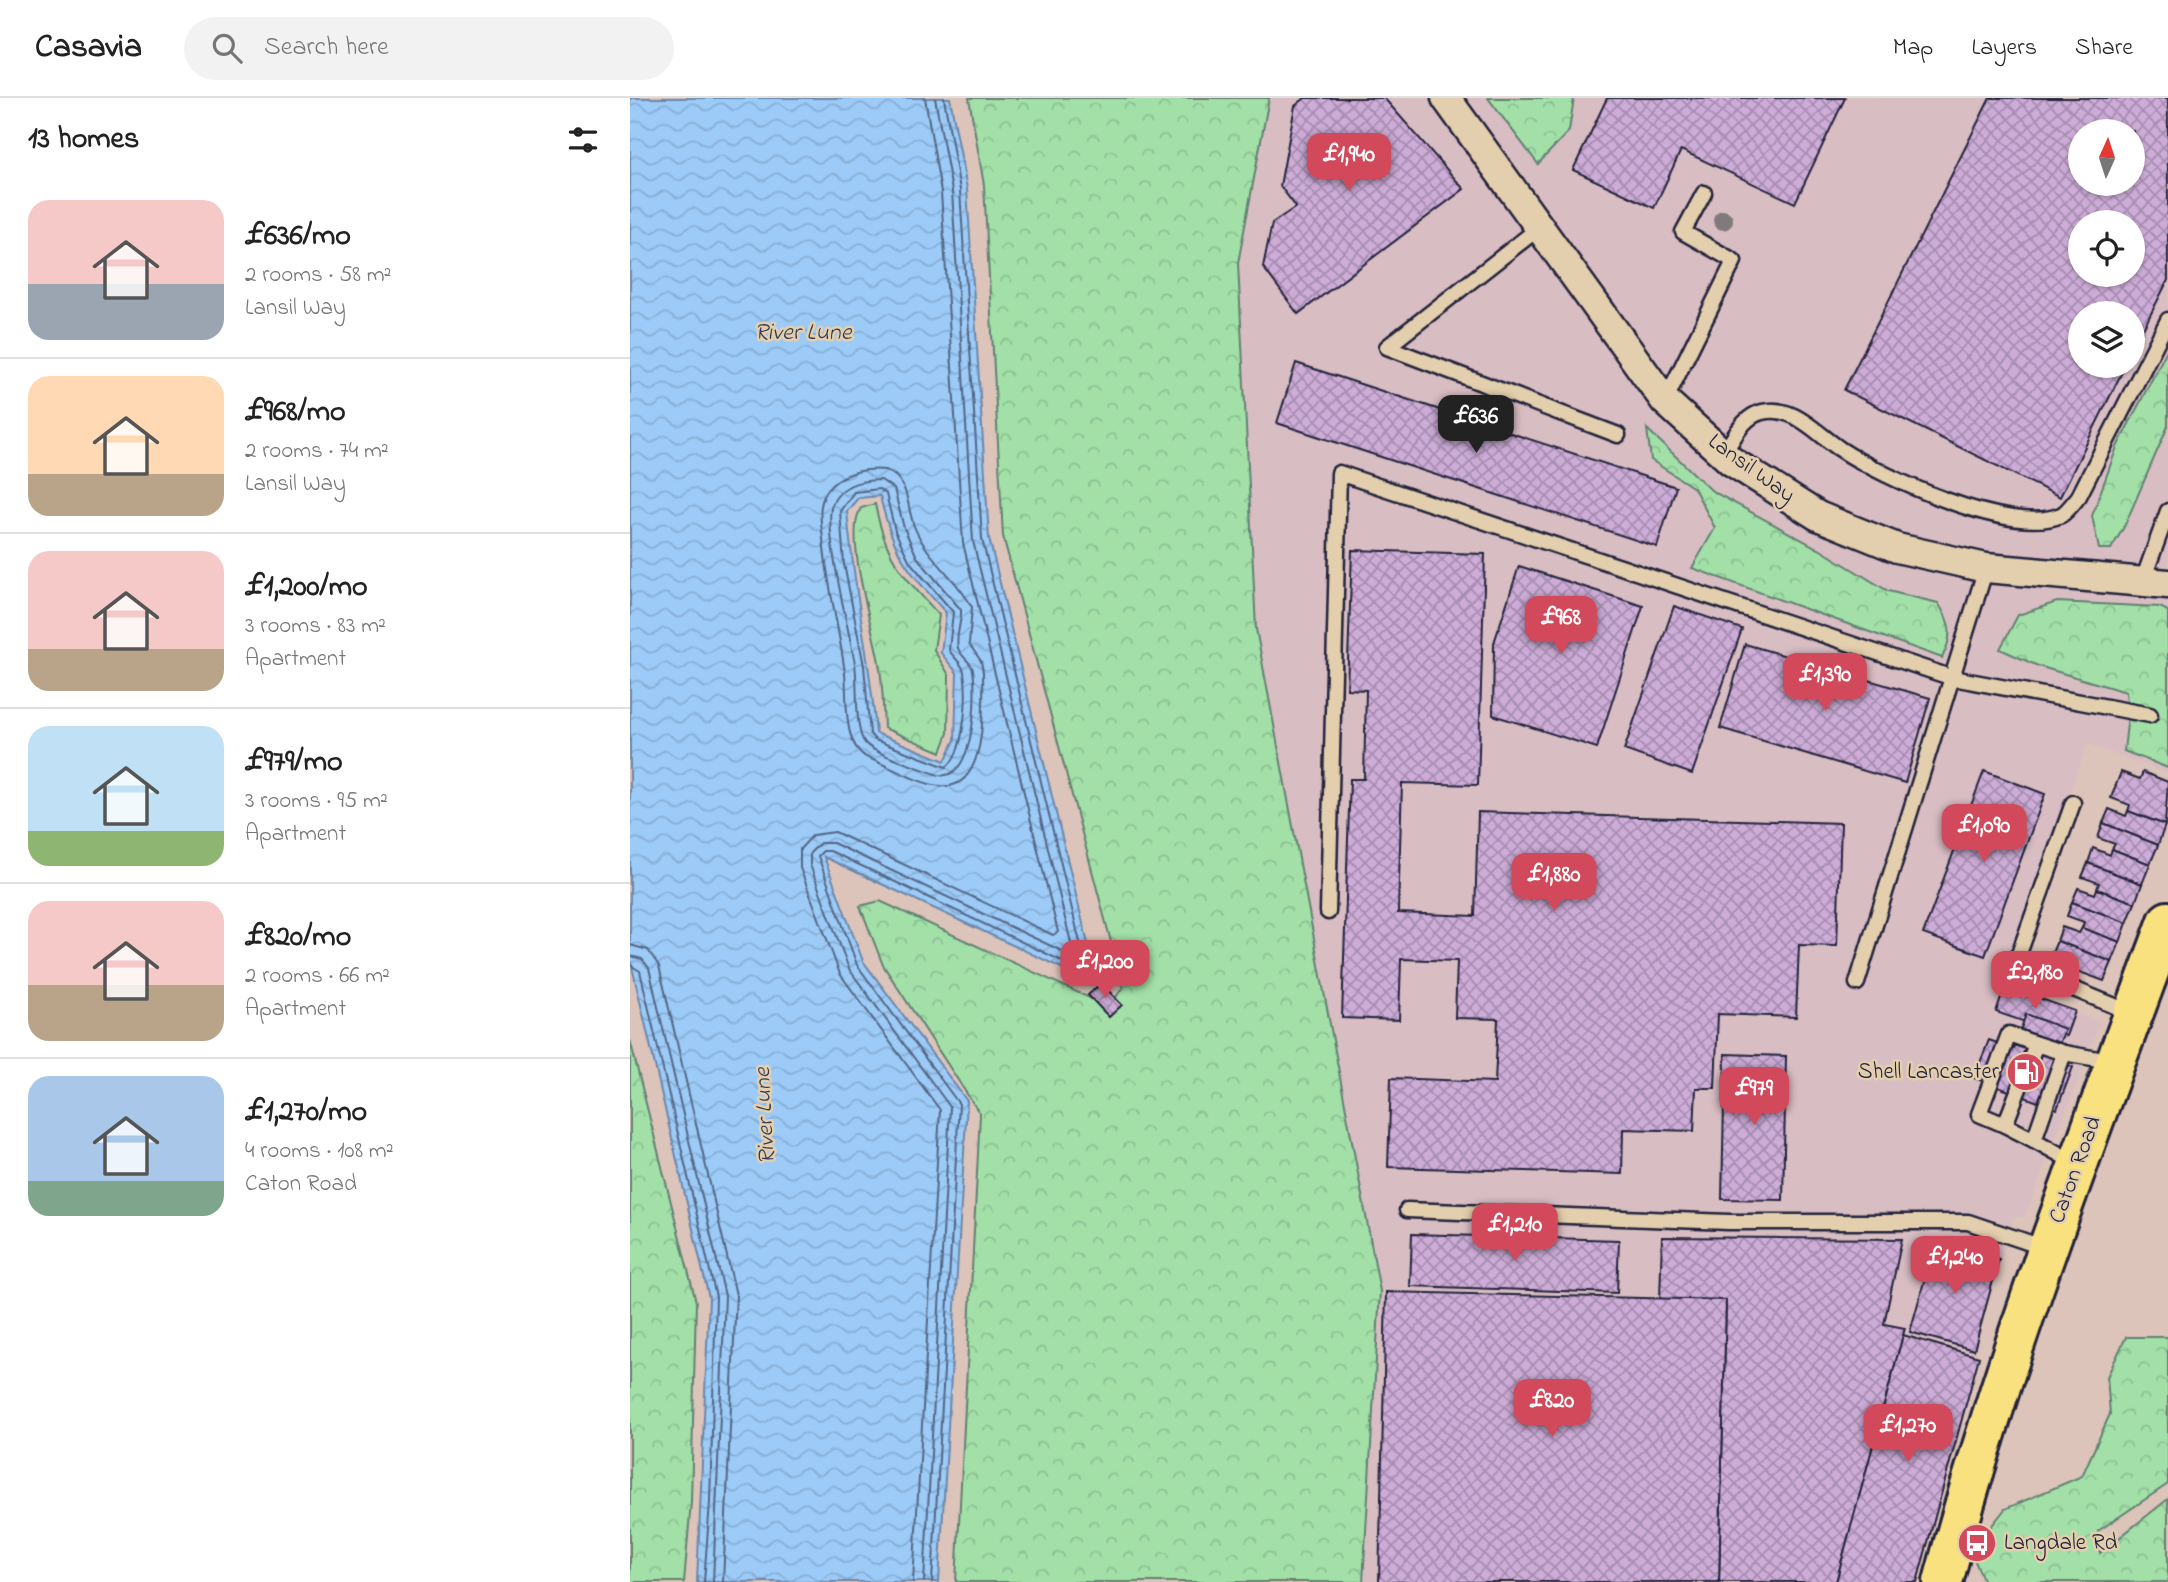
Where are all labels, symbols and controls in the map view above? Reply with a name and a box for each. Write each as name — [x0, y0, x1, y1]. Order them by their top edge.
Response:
search box — [184, 17, 674, 80]
text: Casavia — [35, 24, 142, 72]
icon: search — [208, 29, 246, 67]
text: Search here — [264, 29, 389, 67]
text: Map — [1893, 31, 1933, 66]
text: Layers — [1971, 31, 2037, 66]
text: Share — [2075, 31, 2133, 66]
text: 13 homes — [28, 118, 139, 162]
north arrow — [2068, 119, 2146, 196]
map controls — [2068, 119, 2145, 378]
icon: filters — [564, 121, 602, 159]
pin: £1,940 — [1292, 134, 1406, 193]
text: £1,940 — [1323, 139, 1375, 172]
button: locate — [2068, 210, 2145, 287]
text: £636/mo — [245, 215, 351, 259]
icon: home — [84, 228, 168, 312]
text: 2 rooms · 58 m² — [245, 259, 391, 292]
text: Lansil Way — [245, 292, 346, 325]
button: layers — [2068, 301, 2145, 378]
water label: River Lune — [755, 316, 853, 351]
text: £968/mo — [245, 391, 346, 435]
pin: £636 — [1435, 396, 1517, 455]
text: £636 — [1454, 401, 1498, 434]
icon: home — [84, 404, 168, 488]
street label: Lansil Way — [1699, 426, 1801, 514]
text: 2 rooms · 74 m² — [245, 435, 389, 468]
text: Lansil Way — [245, 468, 346, 501]
text: £1,200/mo — [245, 566, 368, 610]
icon: home — [84, 579, 168, 663]
pin: £968 — [1520, 596, 1602, 656]
text: £968 — [1541, 602, 1581, 635]
text: 3 rooms · 83 m² — [245, 610, 386, 643]
text: Apartment — [245, 643, 346, 676]
pin: £1,390 — [1768, 654, 1882, 713]
text: £1,390 — [1799, 659, 1851, 692]
text: £979/mo — [245, 741, 343, 785]
icon: home — [84, 754, 168, 838]
text: 3 rooms · 95 m² — [245, 785, 388, 818]
pin: £1,090 — [1927, 804, 2041, 864]
text: £1,090 — [1958, 810, 2010, 843]
text: Apartment — [245, 818, 346, 851]
pin: £1,880 — [1497, 854, 1611, 913]
text: £1,880 — [1528, 859, 1580, 892]
text: £820/mo — [245, 916, 351, 960]
icon: home — [84, 929, 168, 1013]
pin: £1,200 — [1048, 940, 1162, 1000]
text: £1,200 — [1076, 946, 1134, 979]
pin: £2,180 — [1978, 951, 2092, 1011]
text: £2,180 — [2007, 957, 2063, 990]
text: 2 rooms · 66 m² — [245, 960, 390, 993]
text: Apartment — [245, 993, 346, 1026]
fuel station icon: Shell Lancaster — [2005, 1051, 2047, 1093]
place label: Shell Lancaster — [1858, 1056, 2000, 1089]
water label: River Lune — [746, 1065, 786, 1165]
pin: £979 — [1713, 1068, 1795, 1127]
text: £979 — [1735, 1073, 1773, 1106]
text: £1,270/mo — [245, 1091, 367, 1135]
icon: home — [84, 1104, 168, 1188]
street label: Caton Road — [2041, 1112, 2111, 1228]
text: 4 rooms · 108 m² — [245, 1135, 394, 1168]
text: Caton Road — [245, 1168, 357, 1201]
pin: £1,210 — [1458, 1204, 1572, 1263]
text: £1,210 — [1488, 1209, 1542, 1242]
pin: £1,240 — [1898, 1236, 2012, 1296]
text: £1,240 — [1927, 1242, 1983, 1275]
pin: £820 — [1511, 1380, 1593, 1439]
text: £820 — [1530, 1385, 1574, 1418]
pin: £1,270 — [1851, 1404, 1965, 1464]
text: £1,270 — [1880, 1410, 1936, 1443]
bus stop icon: Langdale Rd — [1956, 1522, 1998, 1564]
place label: Langdale Rd — [2004, 1527, 2118, 1561]

